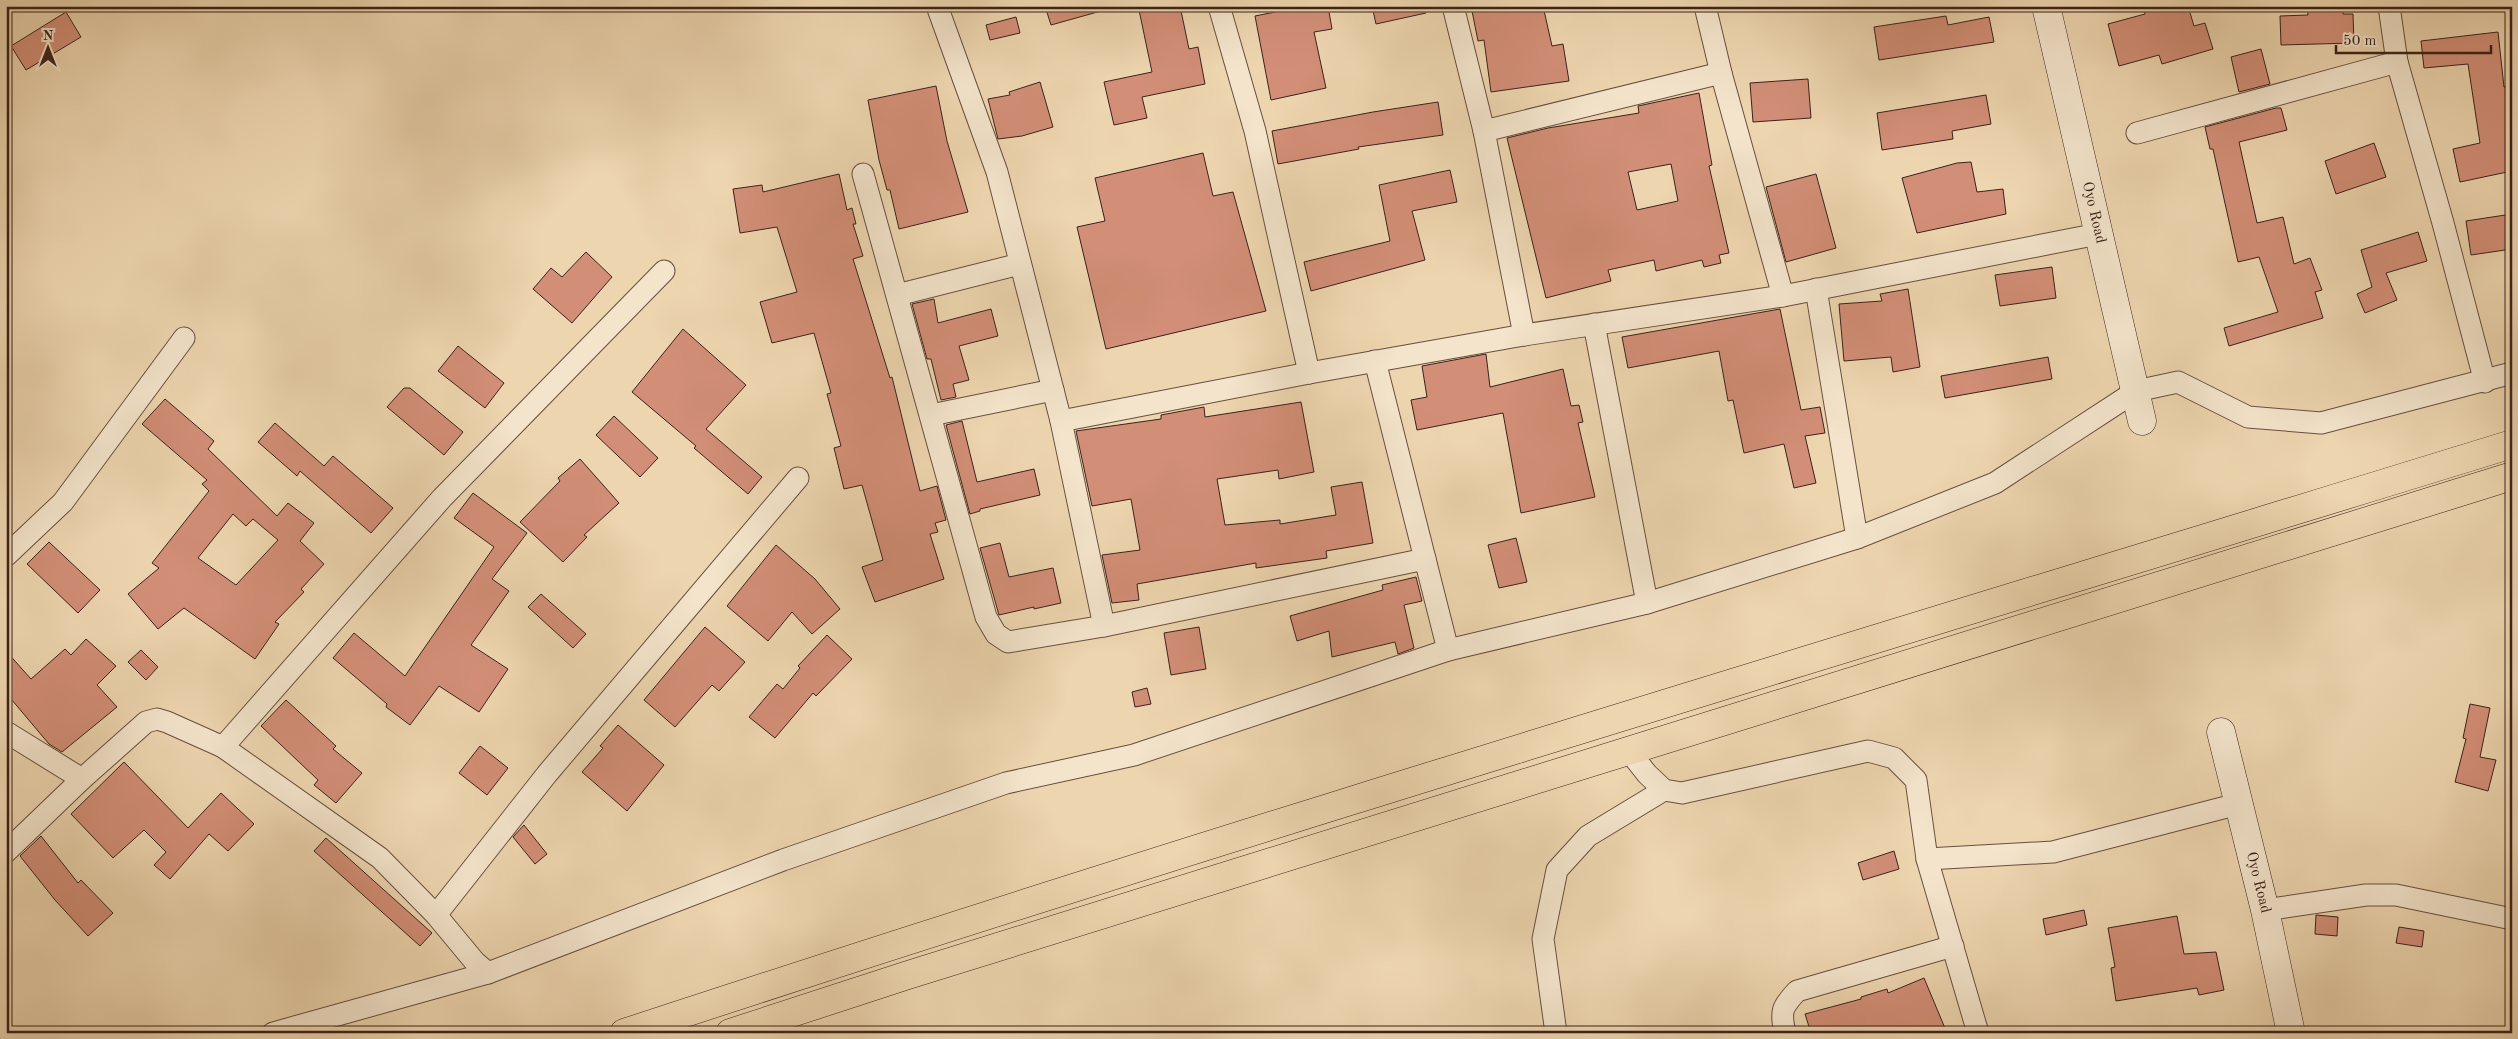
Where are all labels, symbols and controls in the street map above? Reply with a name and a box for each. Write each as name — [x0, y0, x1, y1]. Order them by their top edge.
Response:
north arrow — [22, 22, 72, 72]
scale bar — [2336, 22, 2490, 54]
text: N — [43, 29, 54, 43]
text: 50 m — [2343, 34, 2377, 49]
street label: Oyo Road — [2079, 180, 2108, 245]
street label: Oyo Road — [2243, 850, 2273, 915]

